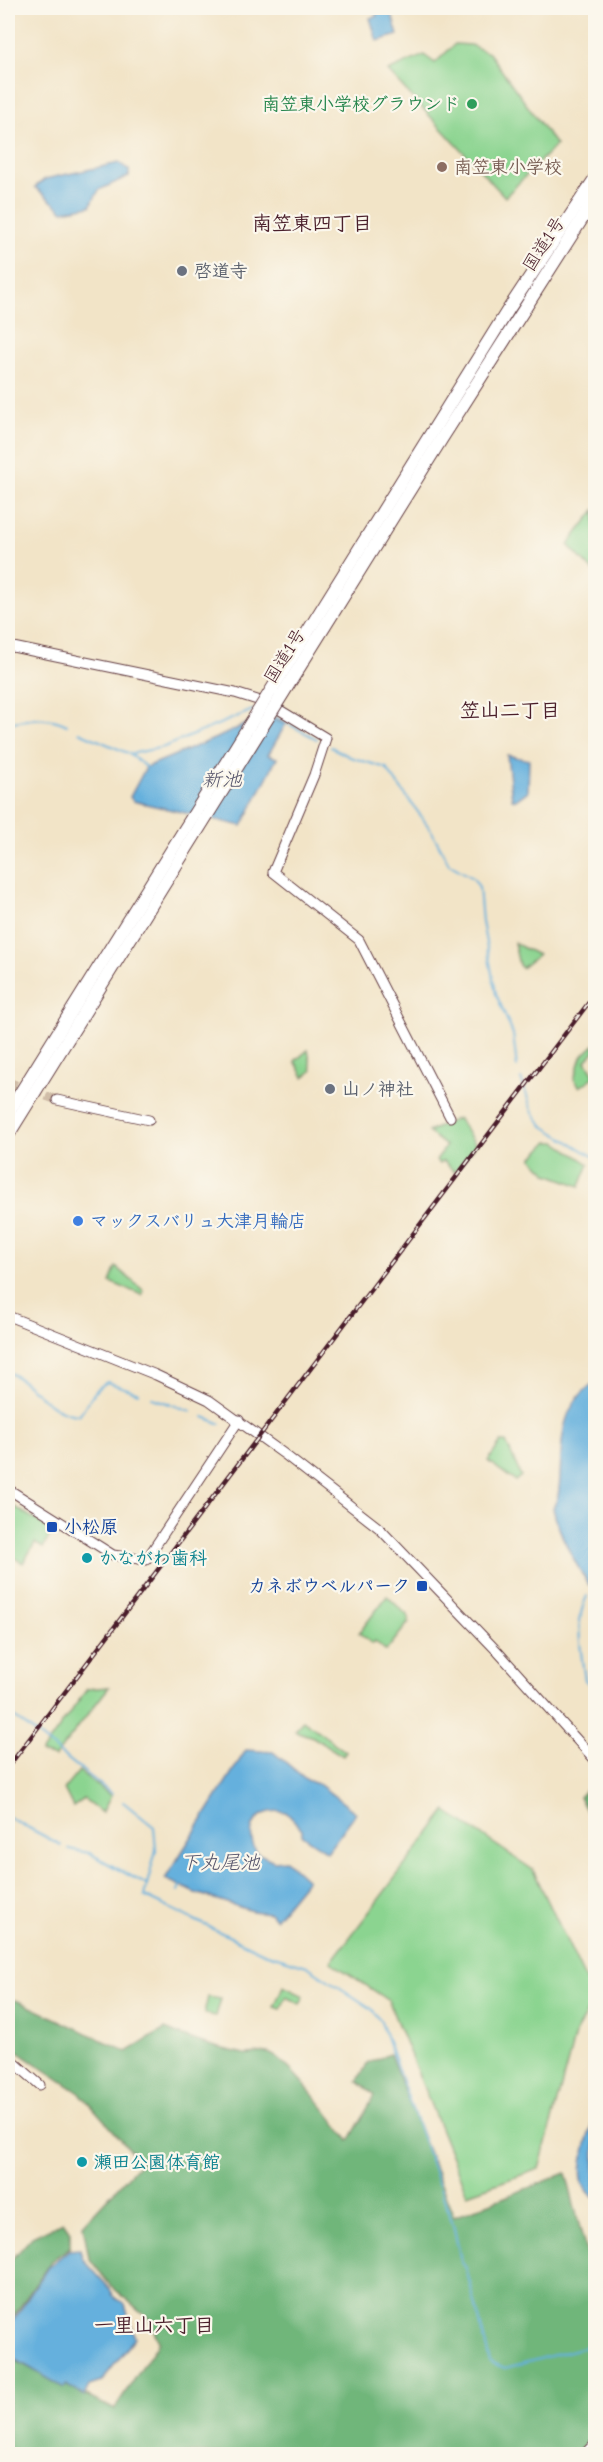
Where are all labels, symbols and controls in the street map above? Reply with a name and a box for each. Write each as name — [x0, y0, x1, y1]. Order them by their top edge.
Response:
place label: 南笠東小学校グラウンド — [262, 94, 460, 115]
marker: 南笠東小学校グラウンド — [465, 97, 479, 111]
place label: 南笠東小学校 — [454, 157, 562, 178]
marker: 南笠東小学校 — [435, 160, 449, 174]
district label: 南笠東四丁目 — [252, 212, 372, 235]
street label: 国道1号 — [519, 213, 569, 275]
place label: 啓道寺 — [194, 261, 248, 282]
marker: 啓道寺 — [175, 264, 189, 278]
street label: 国道1号 — [260, 625, 310, 687]
district label: 笠山二丁目 — [460, 699, 560, 722]
water label: 新池 — [202, 768, 243, 791]
place label: 山ノ神社 — [342, 1079, 414, 1100]
marker: 山ノ神社 — [323, 1082, 337, 1096]
place label: マックスバリュ大津月輪店 — [90, 1211, 306, 1232]
marker: マックスバリュ大津月輪店 — [71, 1214, 85, 1228]
place label: 小松原 — [64, 1517, 118, 1538]
marker: 小松原 — [45, 1520, 59, 1534]
place label: かながわ歯科 — [99, 1548, 207, 1569]
marker: かながわ歯科 — [80, 1551, 94, 1565]
place label: カネボウベルパーク — [248, 1576, 410, 1597]
marker: カネボウベルパーク — [415, 1579, 429, 1593]
water label: 下丸尾池 — [180, 1851, 261, 1874]
place label: 瀬田公園体育館 — [94, 2152, 220, 2173]
marker: 瀬田公園体育館 — [75, 2155, 89, 2169]
district label: 一里山六丁目 — [94, 2314, 214, 2337]

